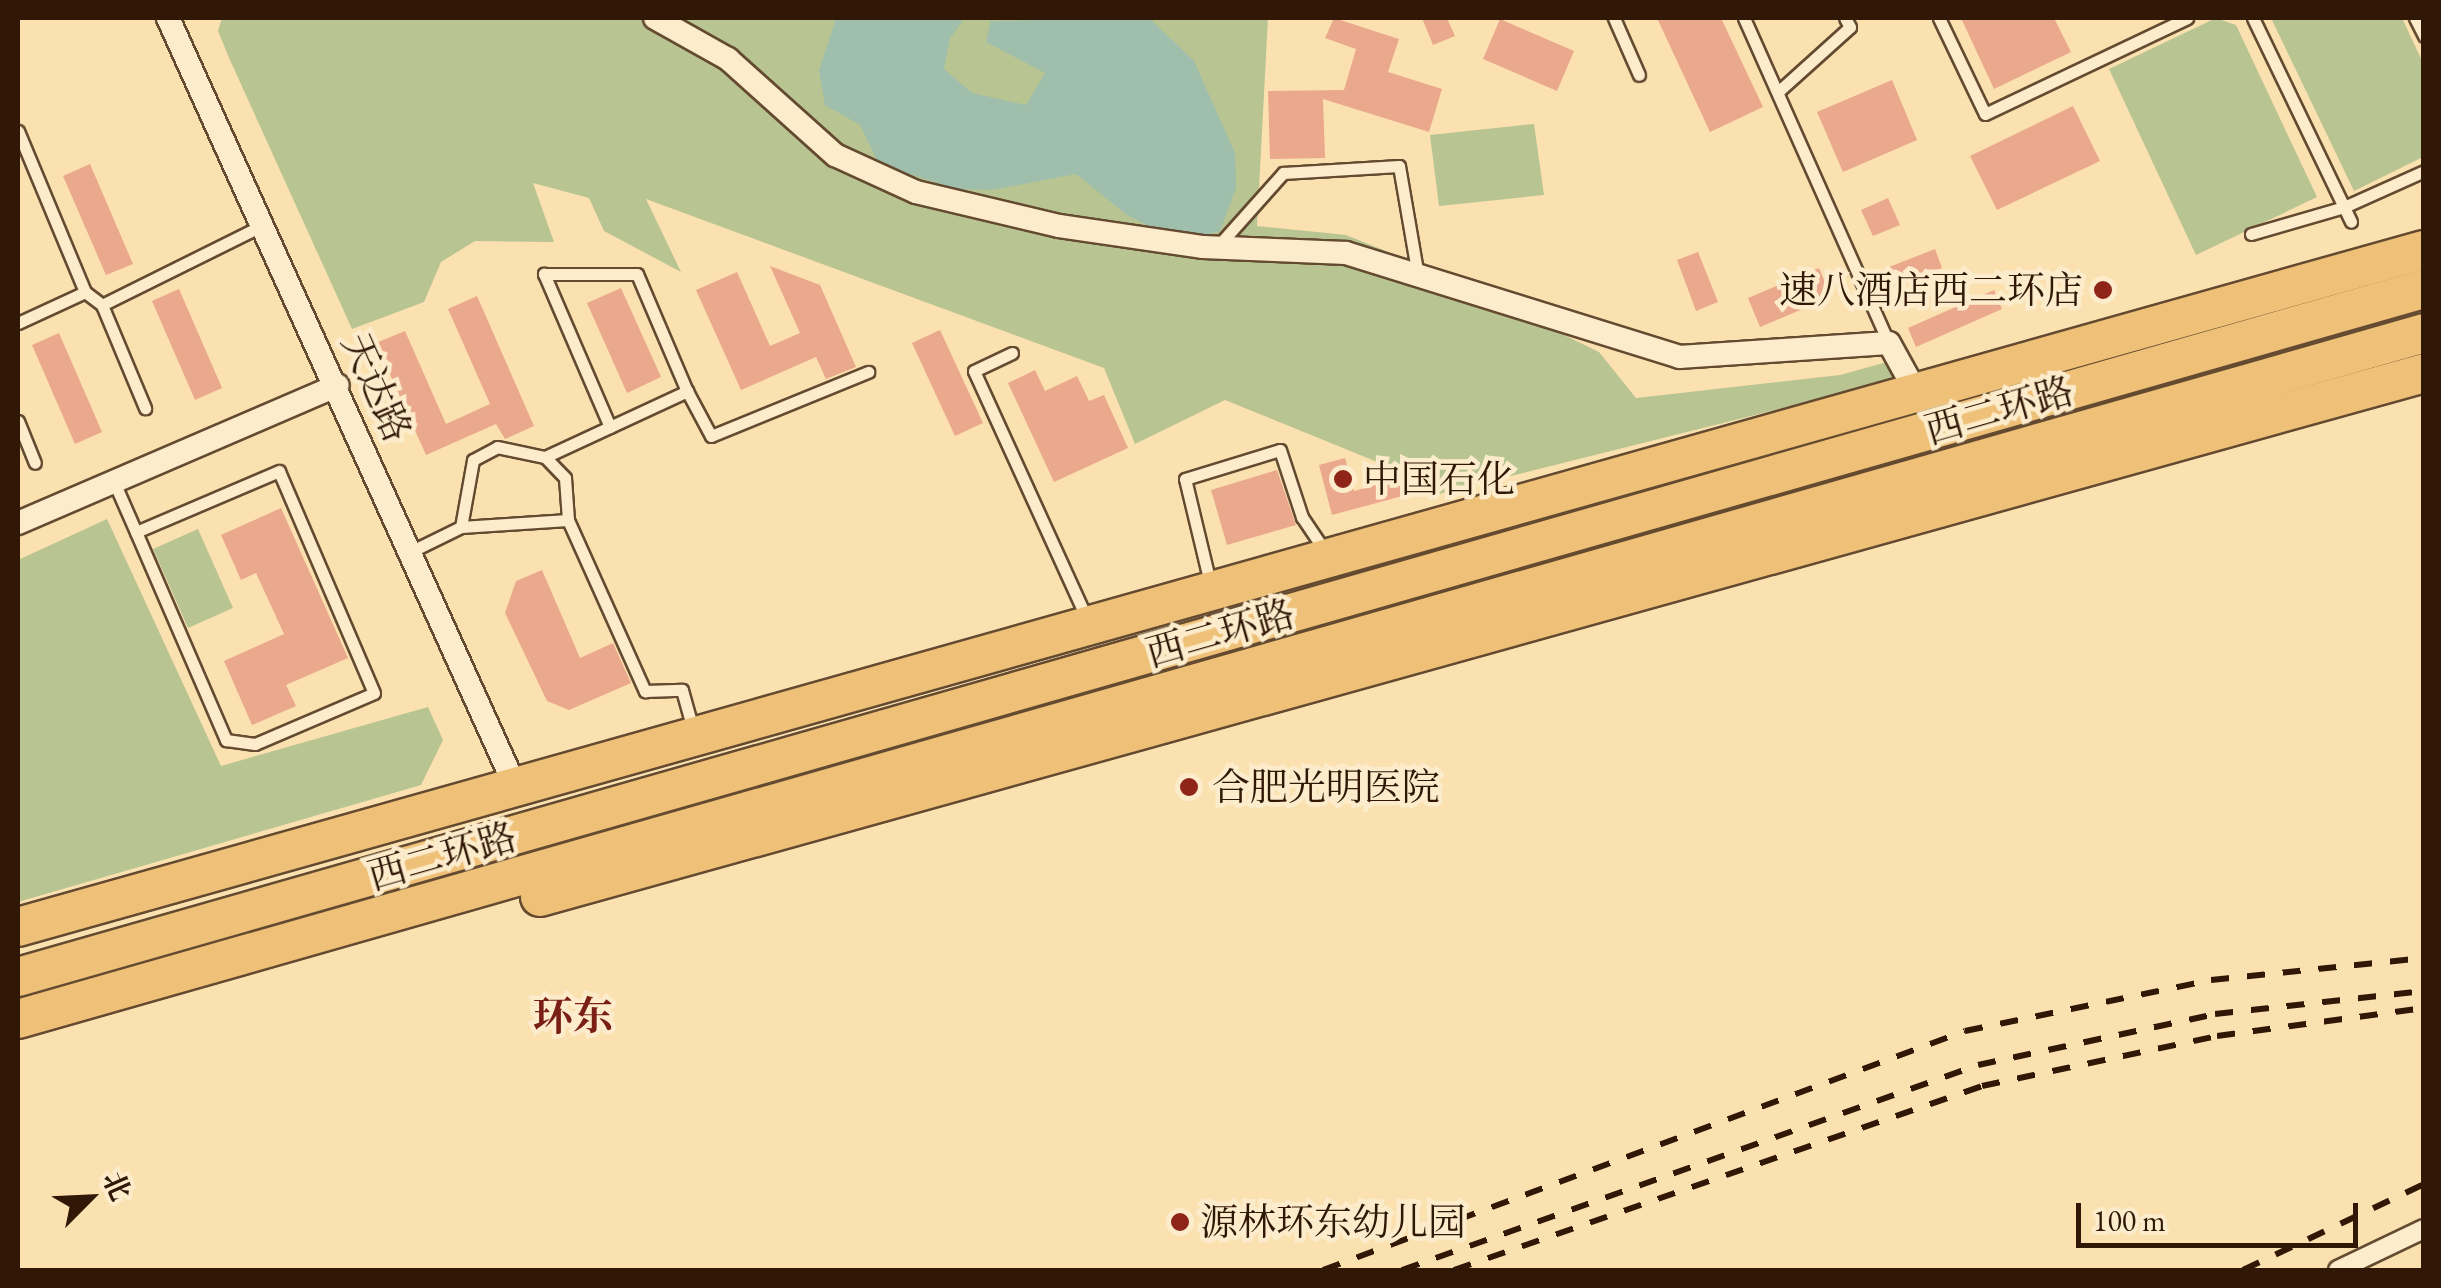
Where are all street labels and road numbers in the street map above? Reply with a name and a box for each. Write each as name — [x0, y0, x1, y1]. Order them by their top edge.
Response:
street label: 天达路 — [333, 326, 421, 448]
street label: 西二环路 — [1920, 367, 2078, 453]
street label: 西二环路 — [1141, 590, 1299, 676]
street label: 西二环路 — [363, 813, 521, 899]

